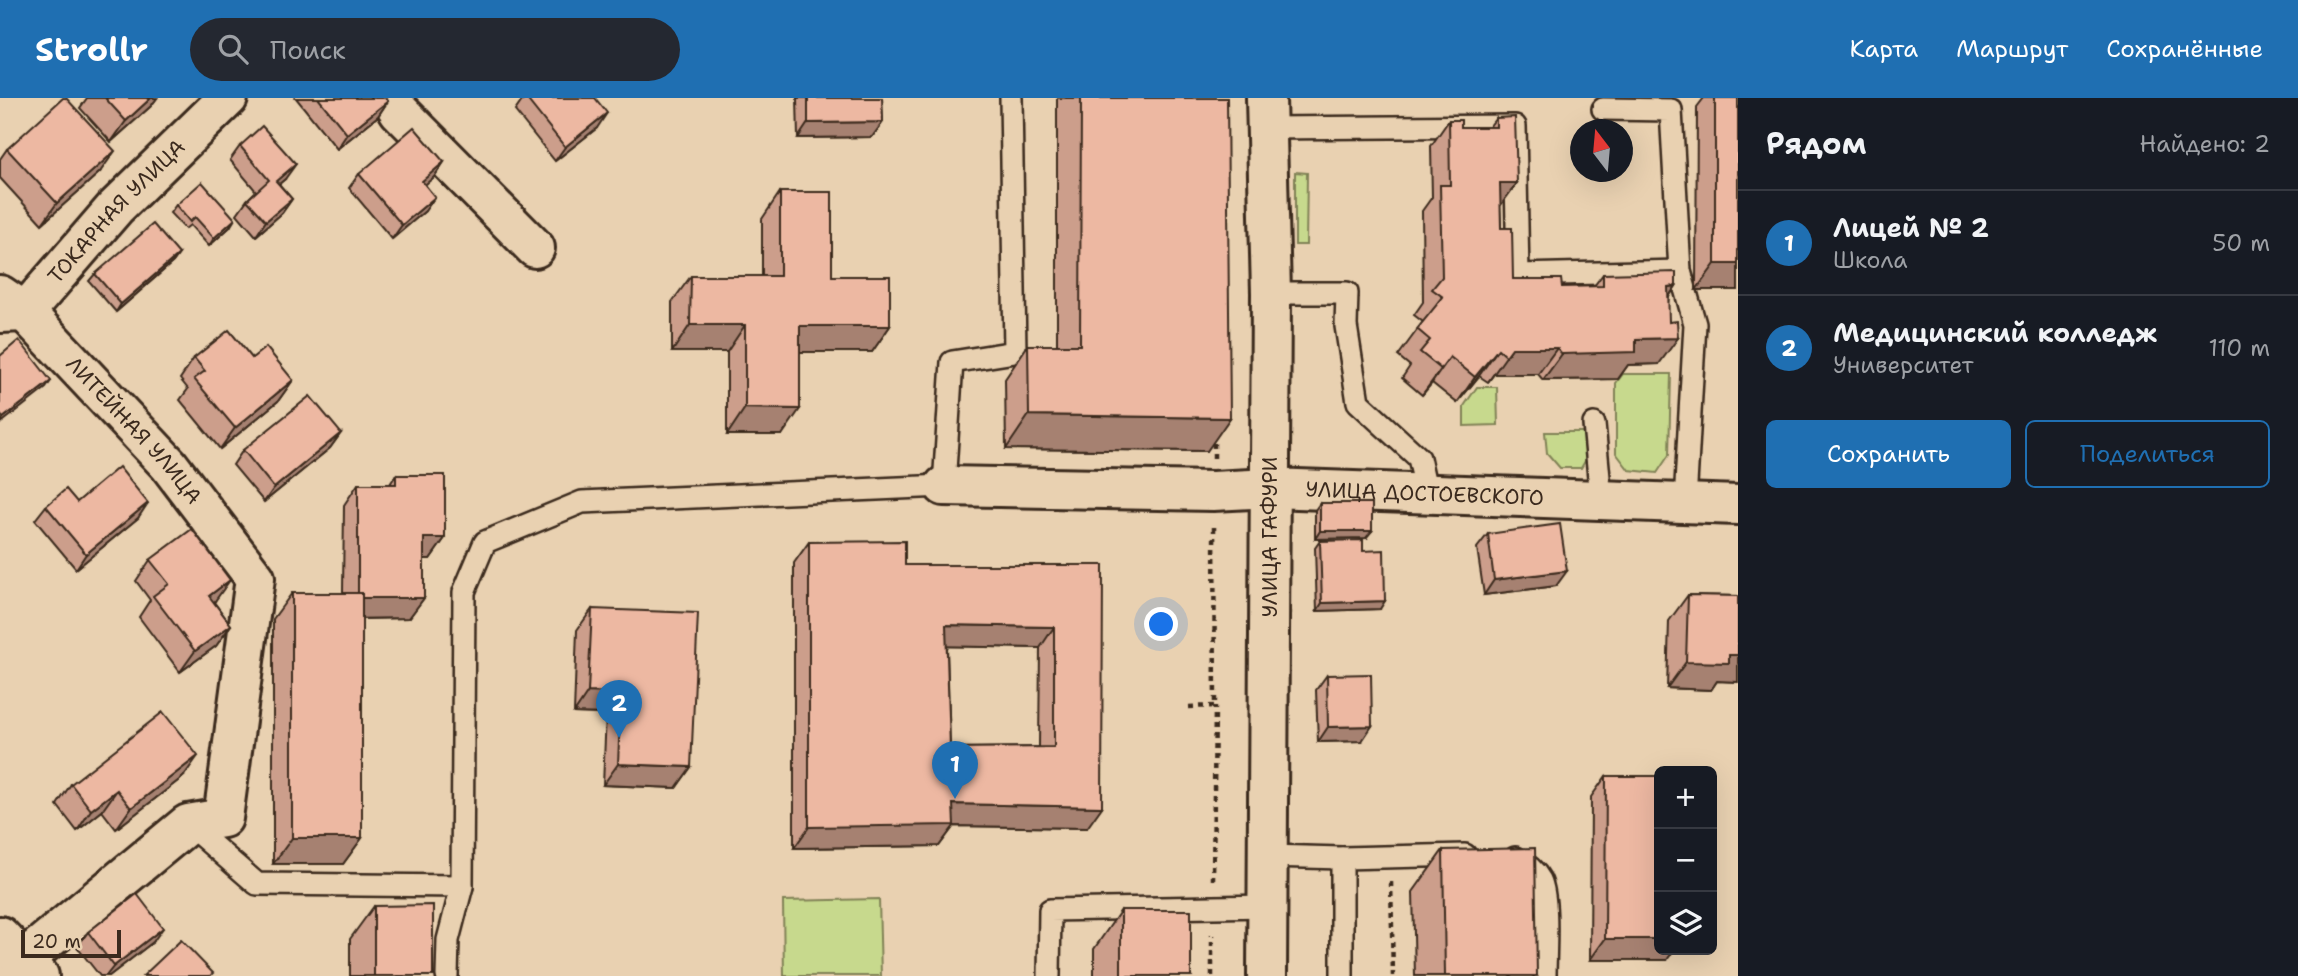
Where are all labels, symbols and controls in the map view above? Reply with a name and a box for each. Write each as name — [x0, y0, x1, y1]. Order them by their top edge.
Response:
search box — [190, 18, 680, 81]
text: Strollr — [35, 27, 148, 72]
icon: search — [214, 30, 252, 68]
text: Поиск — [270, 32, 346, 67]
text: Карта — [1850, 33, 1918, 65]
text: Маршрут — [1956, 33, 2068, 65]
text: Сохранённые — [2106, 33, 2263, 65]
north arrow — [1570, 119, 1633, 182]
text: Рядом — [1766, 123, 1866, 164]
text: Найдено: 2 — [2140, 129, 2270, 159]
street label: ТОКАРНАЯ УЛИЦА — [42, 133, 191, 290]
text: Лицей № 2 — [1833, 210, 1989, 245]
text: 1 — [1784, 228, 1794, 258]
text: 50 m — [2212, 228, 2270, 258]
text: Школа — [1833, 245, 1908, 275]
text: Медицинский колледж — [1833, 315, 2157, 350]
text: 2 — [1781, 333, 1797, 363]
text: 110 m — [2208, 333, 2270, 363]
street label: ЛИТЕЙНАЯ УЛИЦА — [60, 350, 208, 510]
text: Университет — [1833, 350, 1974, 380]
button: Сохранить — [1766, 420, 2011, 488]
button: Поделиться — [2025, 420, 2270, 488]
street label: УЛИЦА ГАФУРИ — [1256, 457, 1284, 617]
street label: УЛИЦА ДОСТОЕВСКОГО — [1305, 475, 1544, 512]
your location — [1144, 607, 1178, 641]
pin: 2 — [596, 680, 642, 738]
pin: 1 — [932, 741, 978, 799]
map controls — [1654, 766, 1717, 955]
button: + — [1654, 766, 1717, 829]
button: − — [1654, 829, 1717, 892]
button: layers — [1654, 892, 1717, 955]
scale bar — [21, 927, 121, 959]
text: 20 m — [32, 929, 81, 954]

